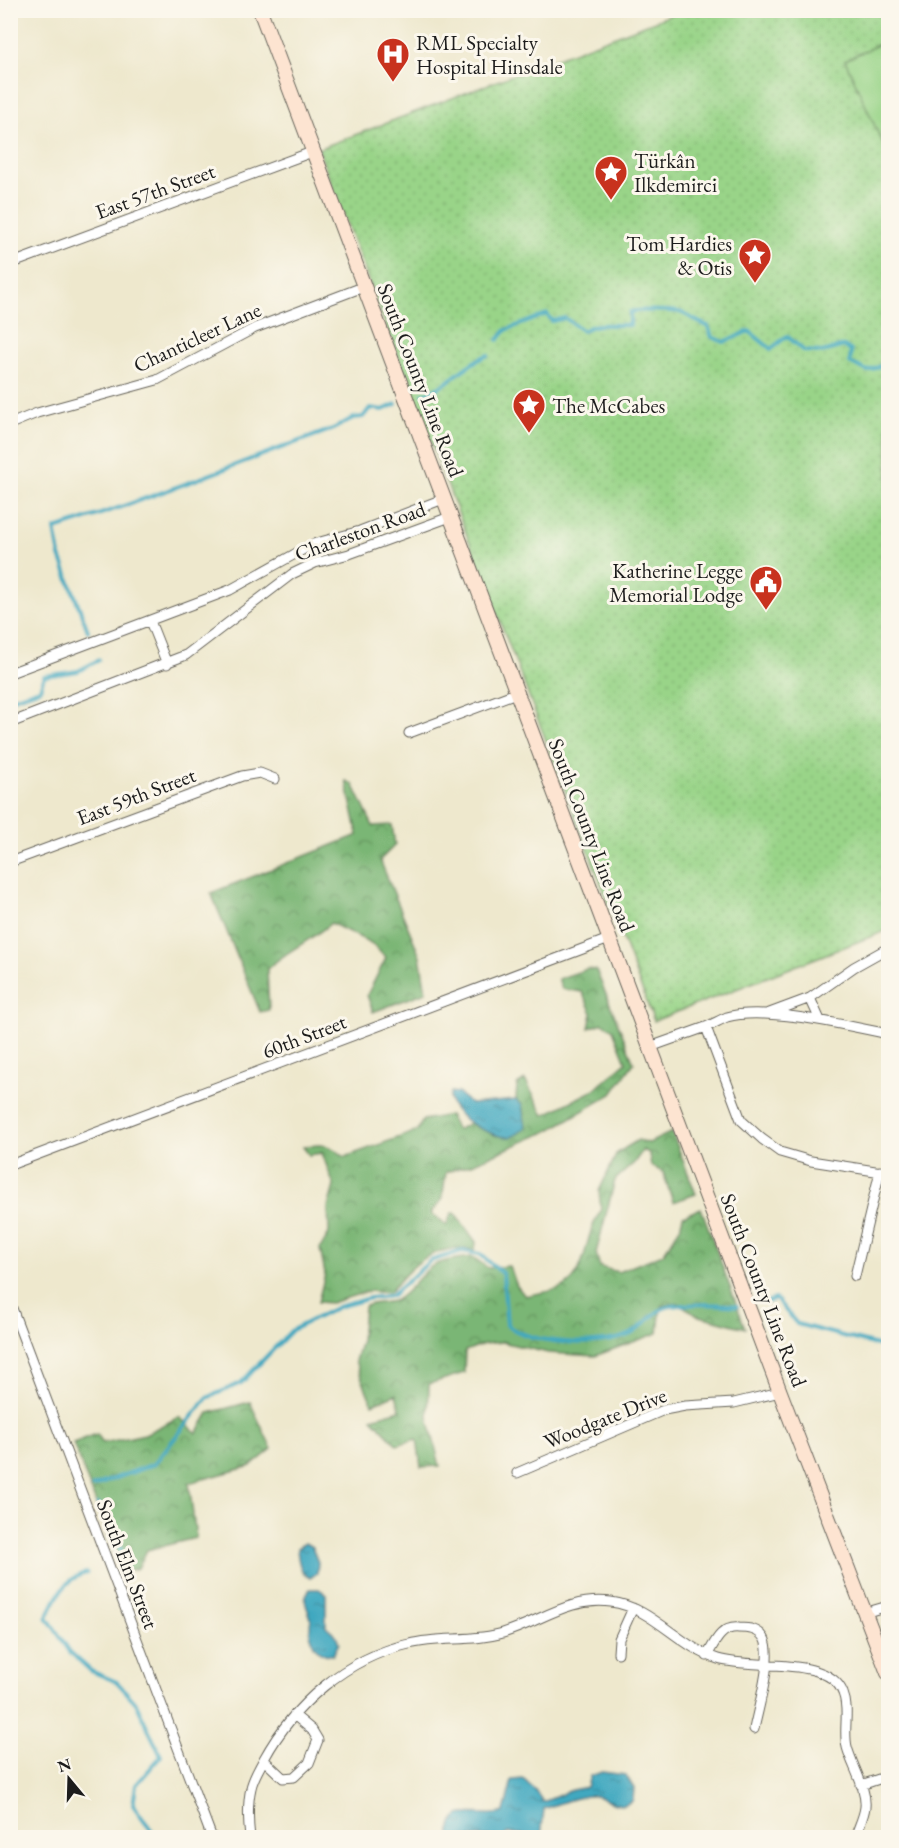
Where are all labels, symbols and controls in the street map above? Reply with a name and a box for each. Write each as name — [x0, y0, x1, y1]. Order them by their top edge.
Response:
place label: RML Specialty Hospital Hinsdale — [416, 29, 563, 80]
hospital icon: RML Specialty Hospital Hinsdale — [375, 36, 411, 83]
place label: Türkân Ilkdemirci — [634, 147, 717, 198]
place icon: Türkân Ilkdemirci — [593, 154, 629, 201]
street label: East 57th Street — [92, 157, 219, 225]
place label: Tom Hardies & Otis — [626, 230, 732, 281]
place icon: Tom Hardies & Otis — [737, 237, 773, 284]
street label: South County Line Road — [372, 279, 470, 481]
street label: Chanticleer Lane — [129, 296, 265, 378]
place icon: The McCabes — [511, 387, 547, 434]
place label: The McCabes — [552, 392, 666, 419]
street label: Charleston Road — [291, 495, 430, 567]
place label: Katherine Legge Memorial Lodge — [609, 557, 743, 608]
public building icon: Katherine Legge Memorial Lodge — [748, 564, 784, 611]
street label: South County Line Road — [543, 734, 641, 936]
street label: East 59th Street — [73, 761, 200, 831]
street label: 60th Street — [258, 1007, 350, 1064]
street label: South County Line Road — [715, 1189, 813, 1391]
street label: Woodgate Drive — [540, 1381, 670, 1455]
street label: South Elm Street — [91, 1495, 165, 1633]
north arrow — [39, 1749, 99, 1809]
text: N — [55, 1753, 74, 1777]

